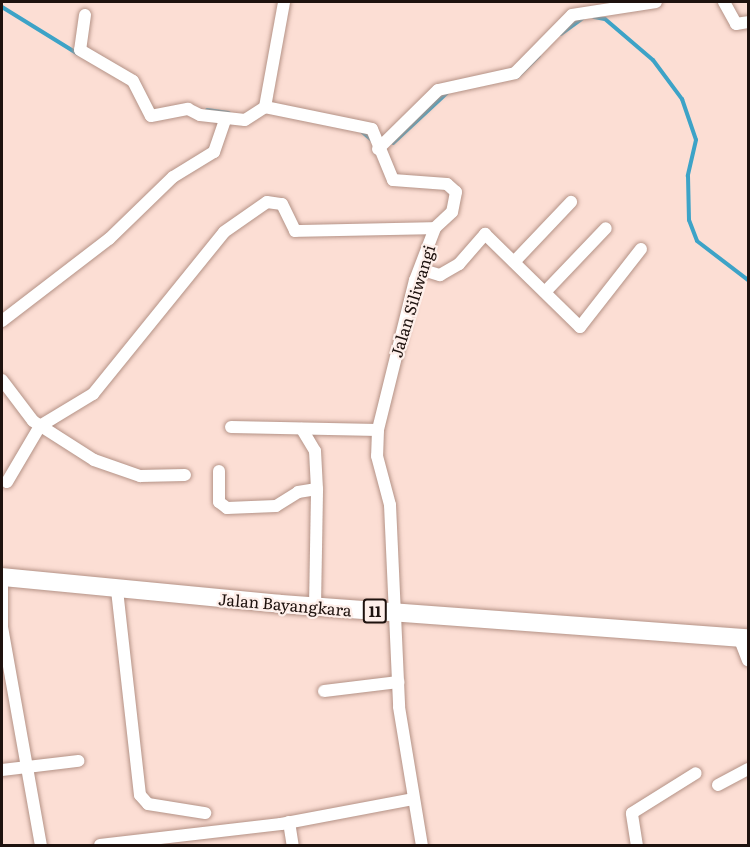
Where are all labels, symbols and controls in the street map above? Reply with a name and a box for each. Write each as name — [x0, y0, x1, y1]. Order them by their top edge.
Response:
street label: Jalan Siliwangi — [386, 242, 438, 360]
street label: Jalan Bayangkara — [217, 589, 353, 619]
road number: 11 — [362, 599, 388, 623]

